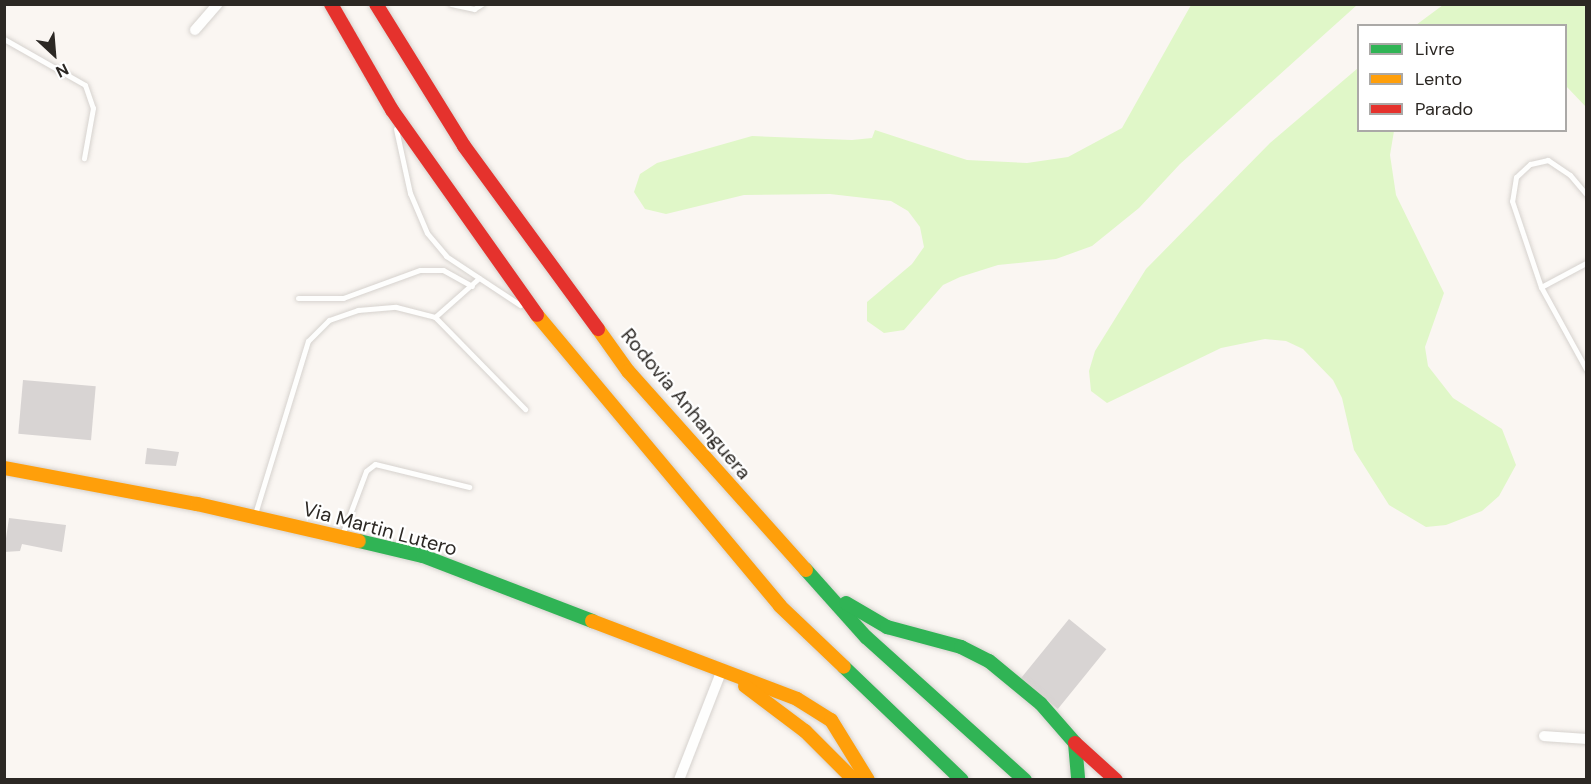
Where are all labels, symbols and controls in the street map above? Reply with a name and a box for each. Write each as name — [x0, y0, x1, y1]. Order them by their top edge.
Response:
north arrow — [24, 24, 84, 84]
legend — [1357, 24, 1567, 132]
text: Livre — [1415, 37, 1455, 61]
text: N — [52, 59, 72, 83]
text: Lento — [1415, 67, 1462, 91]
text: Parado — [1415, 97, 1473, 121]
street label: Rodovia Anhanguera — [616, 324, 756, 484]
street label: Via Martin Lutero — [300, 497, 460, 561]

